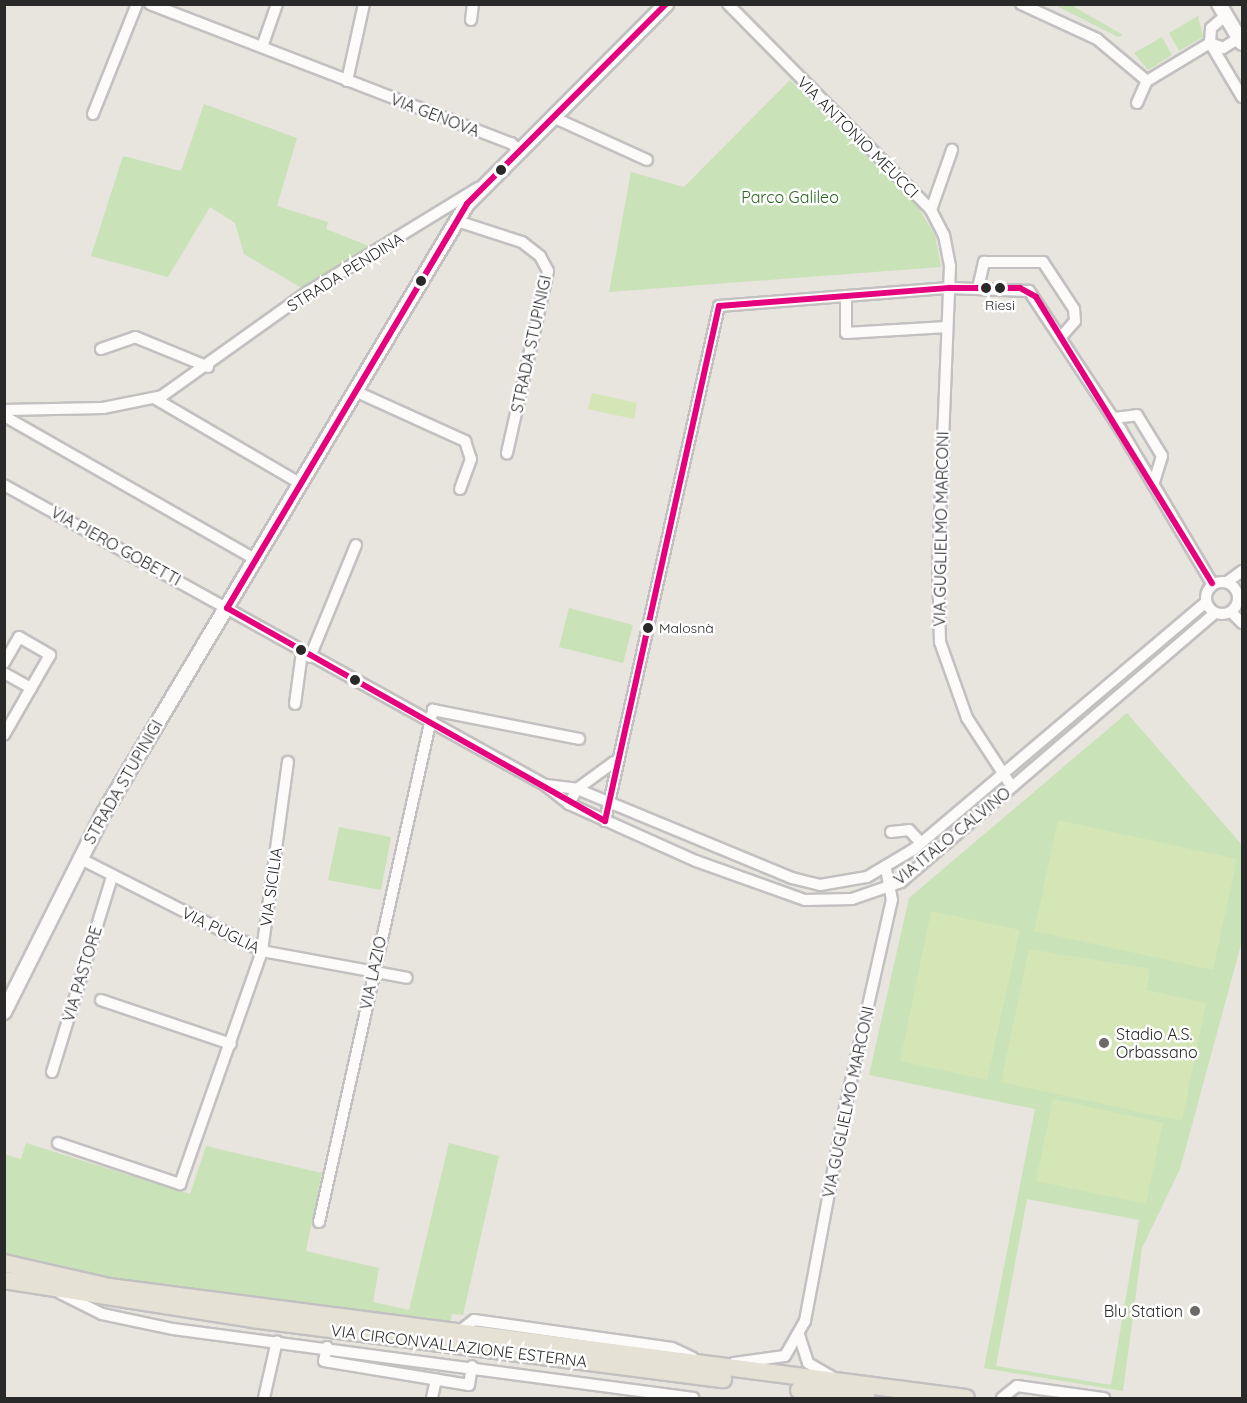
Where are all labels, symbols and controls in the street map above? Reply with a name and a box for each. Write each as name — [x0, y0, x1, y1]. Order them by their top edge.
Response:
street label: VIA ANTONIO MEUCCI — [793, 72, 923, 202]
street label: VIA GENOVA — [388, 89, 482, 141]
unlabelled marker — [495, 164, 507, 176]
park label: Parco Galileo — [741, 187, 839, 207]
street label: STRADA PENDINA — [283, 228, 407, 316]
street label: STRADA STUPINIGI — [507, 273, 555, 415]
unlabelled marker — [415, 275, 427, 287]
unlabelled marker — [980, 282, 992, 294]
marker: Riesi — [994, 282, 1006, 294]
place label: Riesi — [985, 297, 1015, 313]
street label: VIA GUGLIELMO MARCONI — [930, 431, 952, 627]
street label: VIA PIERO GOBETTI — [48, 502, 184, 590]
place label: Malosnà — [659, 620, 714, 636]
marker: Malosnà — [642, 622, 654, 634]
unlabelled marker — [295, 644, 307, 656]
unlabelled marker — [349, 674, 361, 686]
street label: STRADA STUPINIGI — [80, 716, 166, 848]
street label: VIA ITALO CALVINO — [890, 783, 1014, 889]
street label: VIA SICILIA — [256, 846, 286, 928]
street label: VIA PUGLIA — [179, 903, 263, 957]
street label: VIA PASTORE — [58, 924, 106, 1024]
street label: VIA LAZIO — [356, 934, 390, 1012]
street label: VIA GUGLIELMO MARCONI — [818, 1004, 878, 1200]
place label: Stadio A.S. Orbassano — [1116, 1024, 1198, 1062]
marker: Stadio A.S. Orbassano — [1097, 1036, 1111, 1050]
place label: Blu Station — [1104, 1301, 1183, 1321]
marker: Blu Station — [1188, 1304, 1202, 1318]
street label: VIA CIRCONVALLAZIONE ESTERNA — [330, 1321, 588, 1371]

